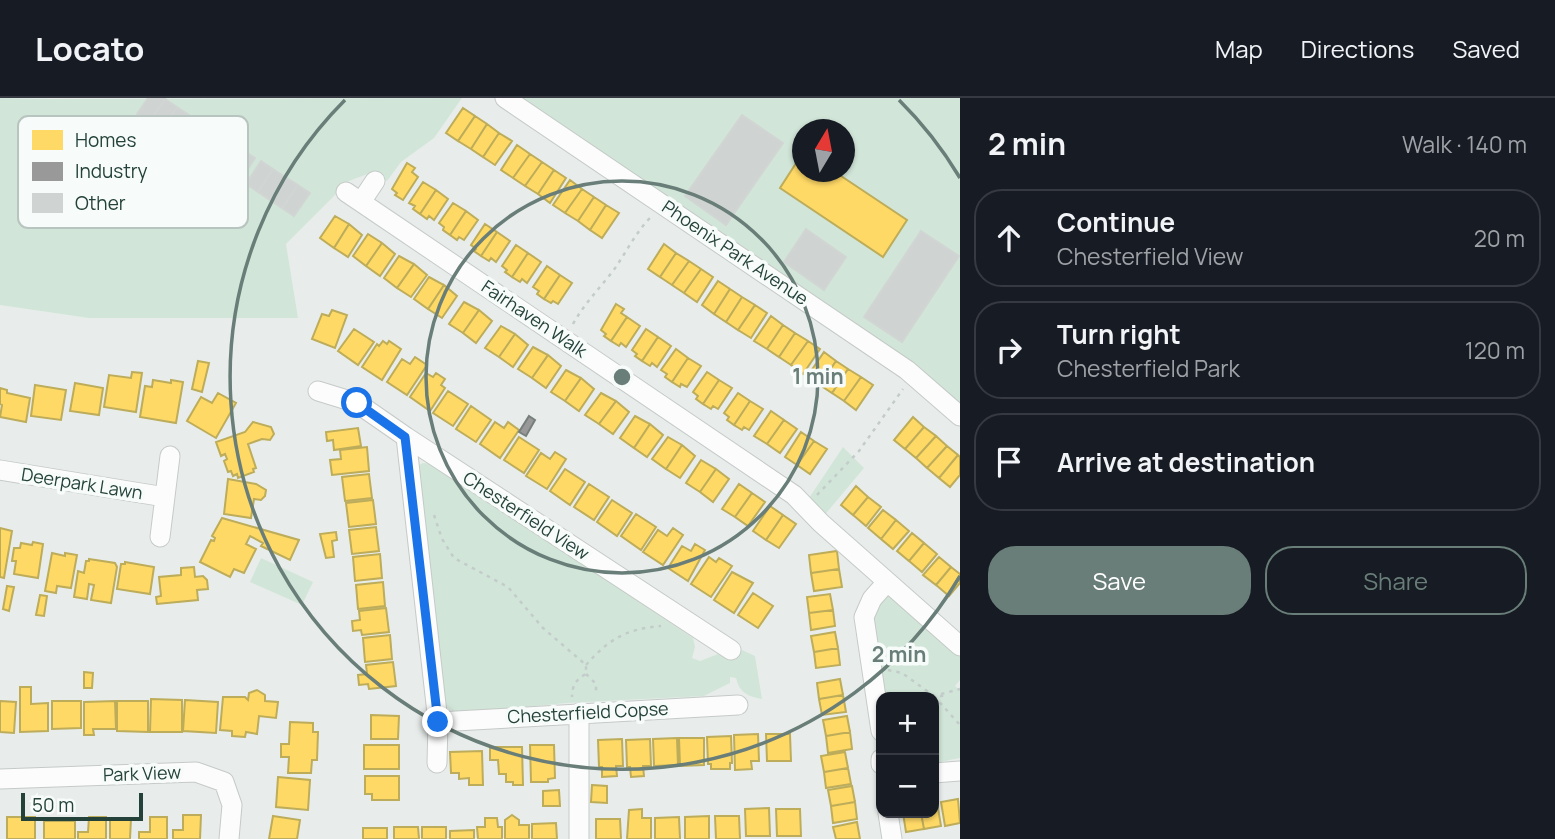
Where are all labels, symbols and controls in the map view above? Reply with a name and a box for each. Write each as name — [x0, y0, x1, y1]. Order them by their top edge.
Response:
text: Locato — [35, 26, 145, 71]
text: Map — [1215, 32, 1263, 65]
text: Directions — [1301, 32, 1414, 65]
text: Saved — [1452, 32, 1520, 65]
legend — [18, 116, 248, 228]
north arrow — [792, 119, 855, 182]
text: 2 min — [988, 123, 1066, 164]
text: Homes — [75, 127, 136, 153]
text: Walk · 140 m — [1402, 128, 1527, 160]
text: Industry — [75, 158, 148, 184]
text: Other — [75, 190, 126, 216]
street label: Phoenix Park Avenue — [658, 194, 813, 310]
text: Continue — [1057, 204, 1175, 240]
icon: ahead — [990, 219, 1028, 257]
text: 20 m — [1474, 222, 1525, 254]
text: Chesterfield View — [1057, 240, 1243, 272]
street label: Fairhaven Walk — [477, 274, 593, 363]
text: Turn right — [1057, 316, 1181, 352]
icon: right — [990, 331, 1028, 369]
text: 120 m — [1465, 334, 1525, 366]
text: Chesterfield Park — [1057, 352, 1240, 384]
text: 1 min — [792, 362, 844, 390]
centre of rings — [610, 365, 634, 389]
route start — [341, 387, 372, 418]
icon: arrive — [990, 443, 1028, 481]
text: Arrive at destination — [1057, 444, 1315, 480]
street label: Deerpark Lawn — [20, 462, 145, 504]
street label: Chesterfield View — [459, 465, 594, 565]
button: Save — [988, 546, 1251, 615]
button: Share — [1265, 546, 1527, 615]
text: 2 min — [872, 640, 926, 668]
map controls — [876, 692, 939, 818]
button: + — [876, 692, 939, 755]
street label: Chesterfield Copse — [507, 696, 669, 728]
route end — [422, 706, 453, 737]
button: − — [876, 755, 939, 818]
street label: Park View — [102, 760, 182, 786]
scale bar — [21, 790, 144, 822]
text: 50 m — [32, 792, 74, 818]

